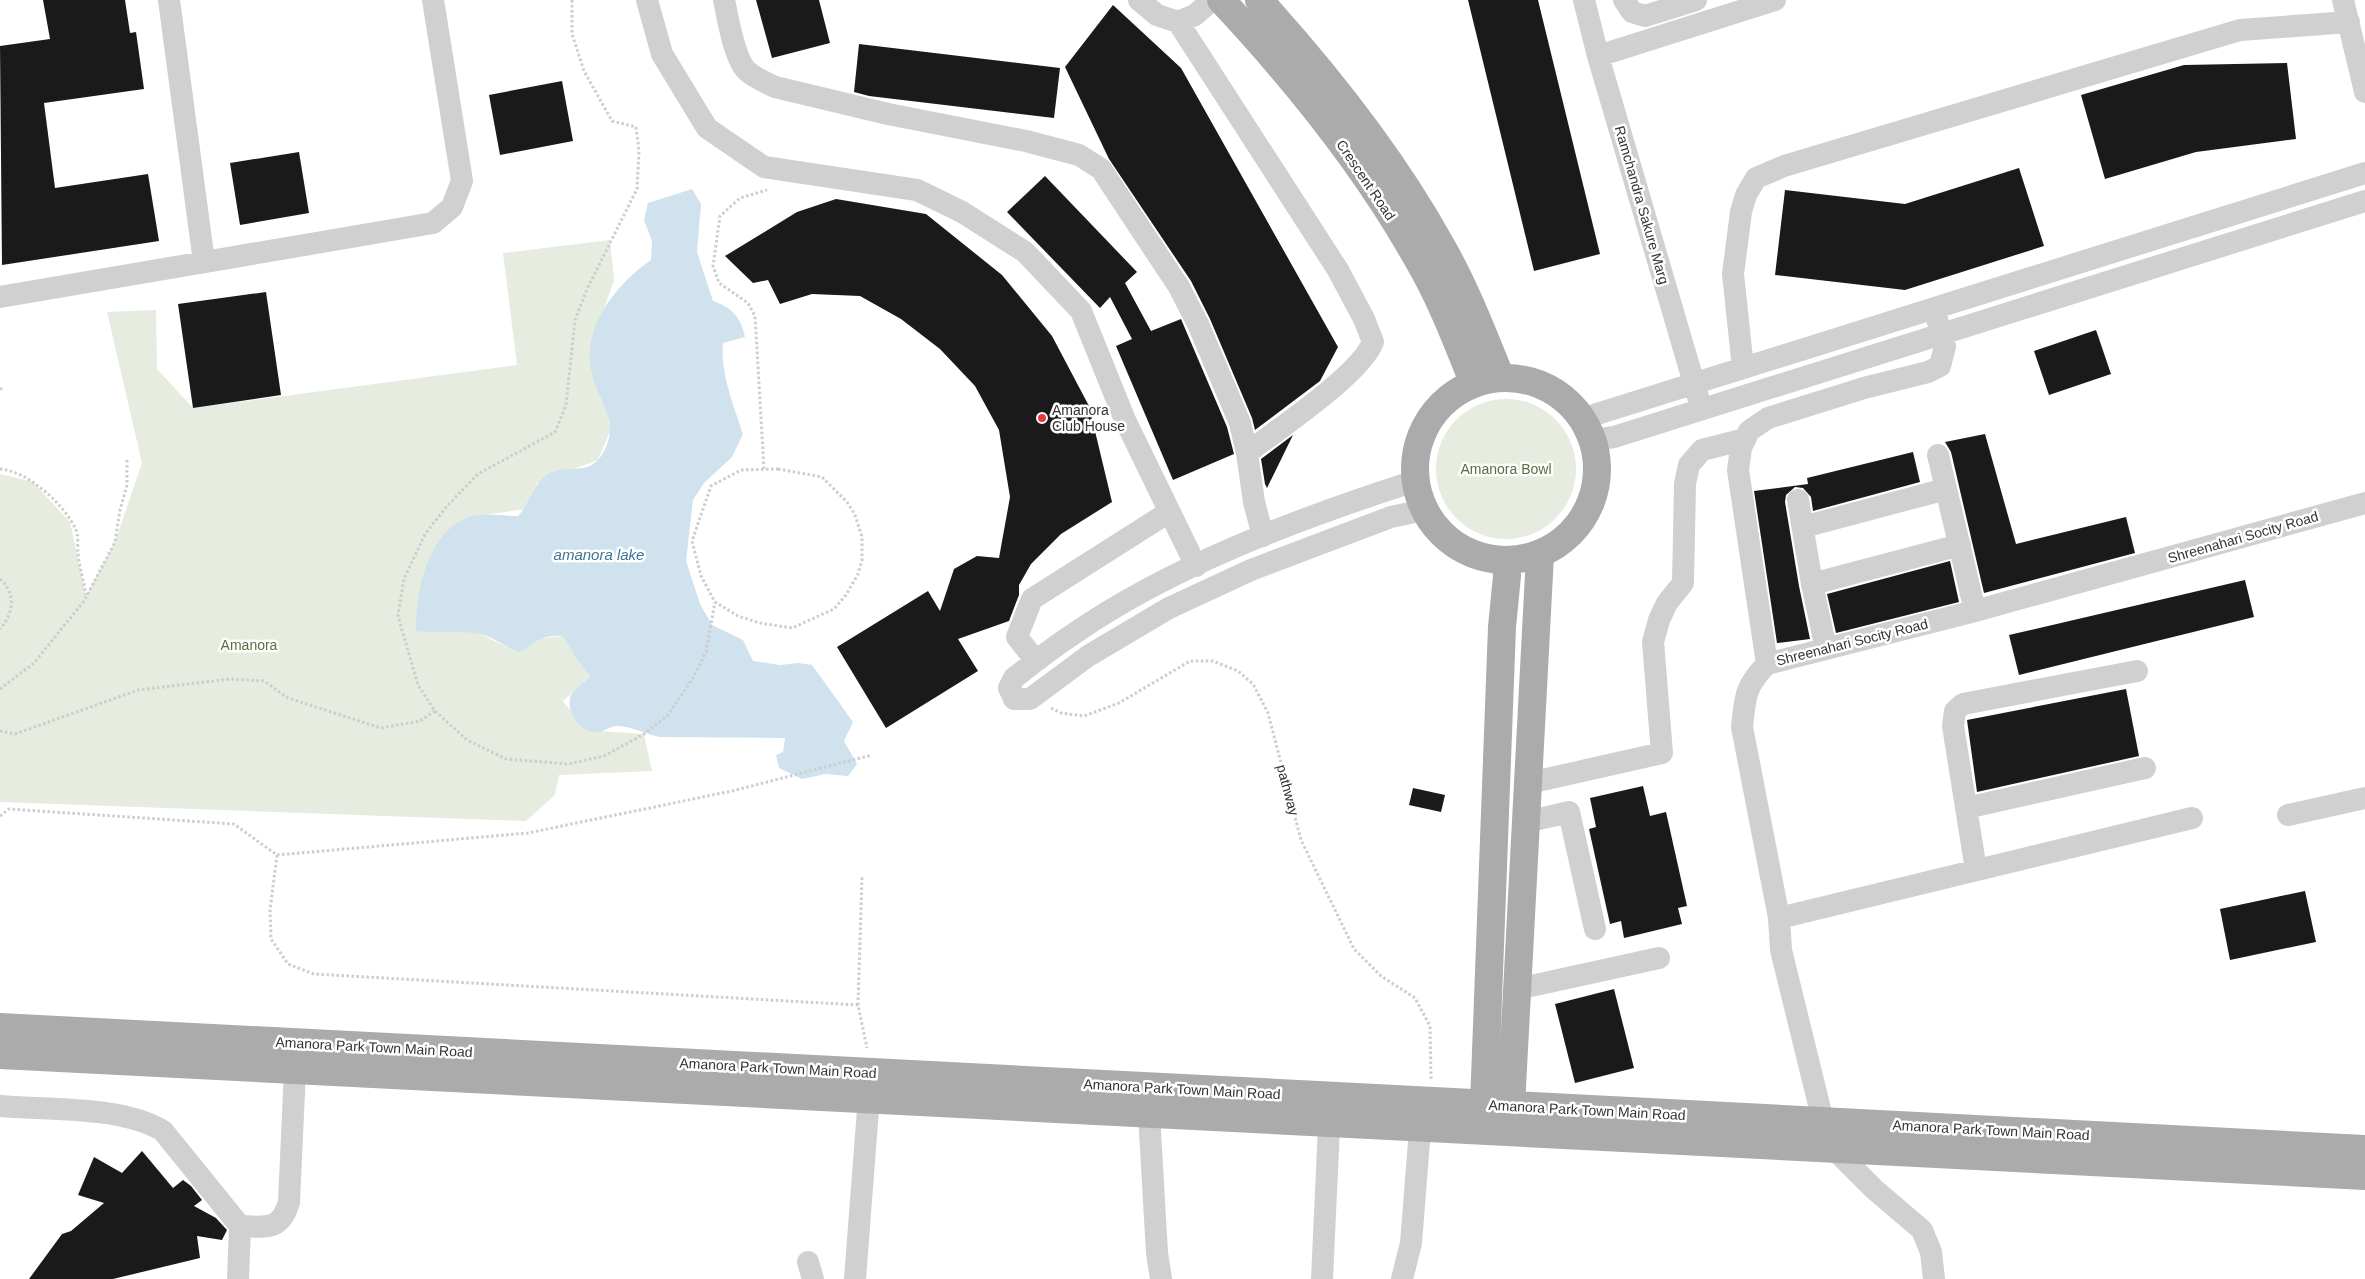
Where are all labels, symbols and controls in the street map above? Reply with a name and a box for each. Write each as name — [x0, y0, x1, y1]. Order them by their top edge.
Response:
street label: Ramchandra Sakure Marg — [1612, 124, 1672, 286]
street label: Crescent Road — [1333, 137, 1399, 223]
place label: Amanora Club House — [1052, 402, 1125, 434]
marker: Amanora Club House — [1036, 412, 1048, 424]
park label: Amanora Bowl — [1460, 461, 1552, 477]
street label: Shreenahari Socity Road — [2166, 508, 2320, 566]
water label: amanora lake — [554, 546, 644, 563]
street label: Shreenahari Socity Road — [1775, 615, 1929, 669]
park label: Amanora — [221, 637, 278, 653]
street label: pathway — [1274, 763, 1302, 817]
street label: Amanora Park Town Main Road — [275, 1034, 473, 1060]
street label: Amanora Park Town Main Road — [679, 1055, 877, 1081]
street label: Amanora Park Town Main Road — [1083, 1076, 1281, 1102]
street label: Amanora Park Town Main Road — [1488, 1097, 1686, 1123]
street label: Amanora Park Town Main Road — [1892, 1117, 2090, 1143]

